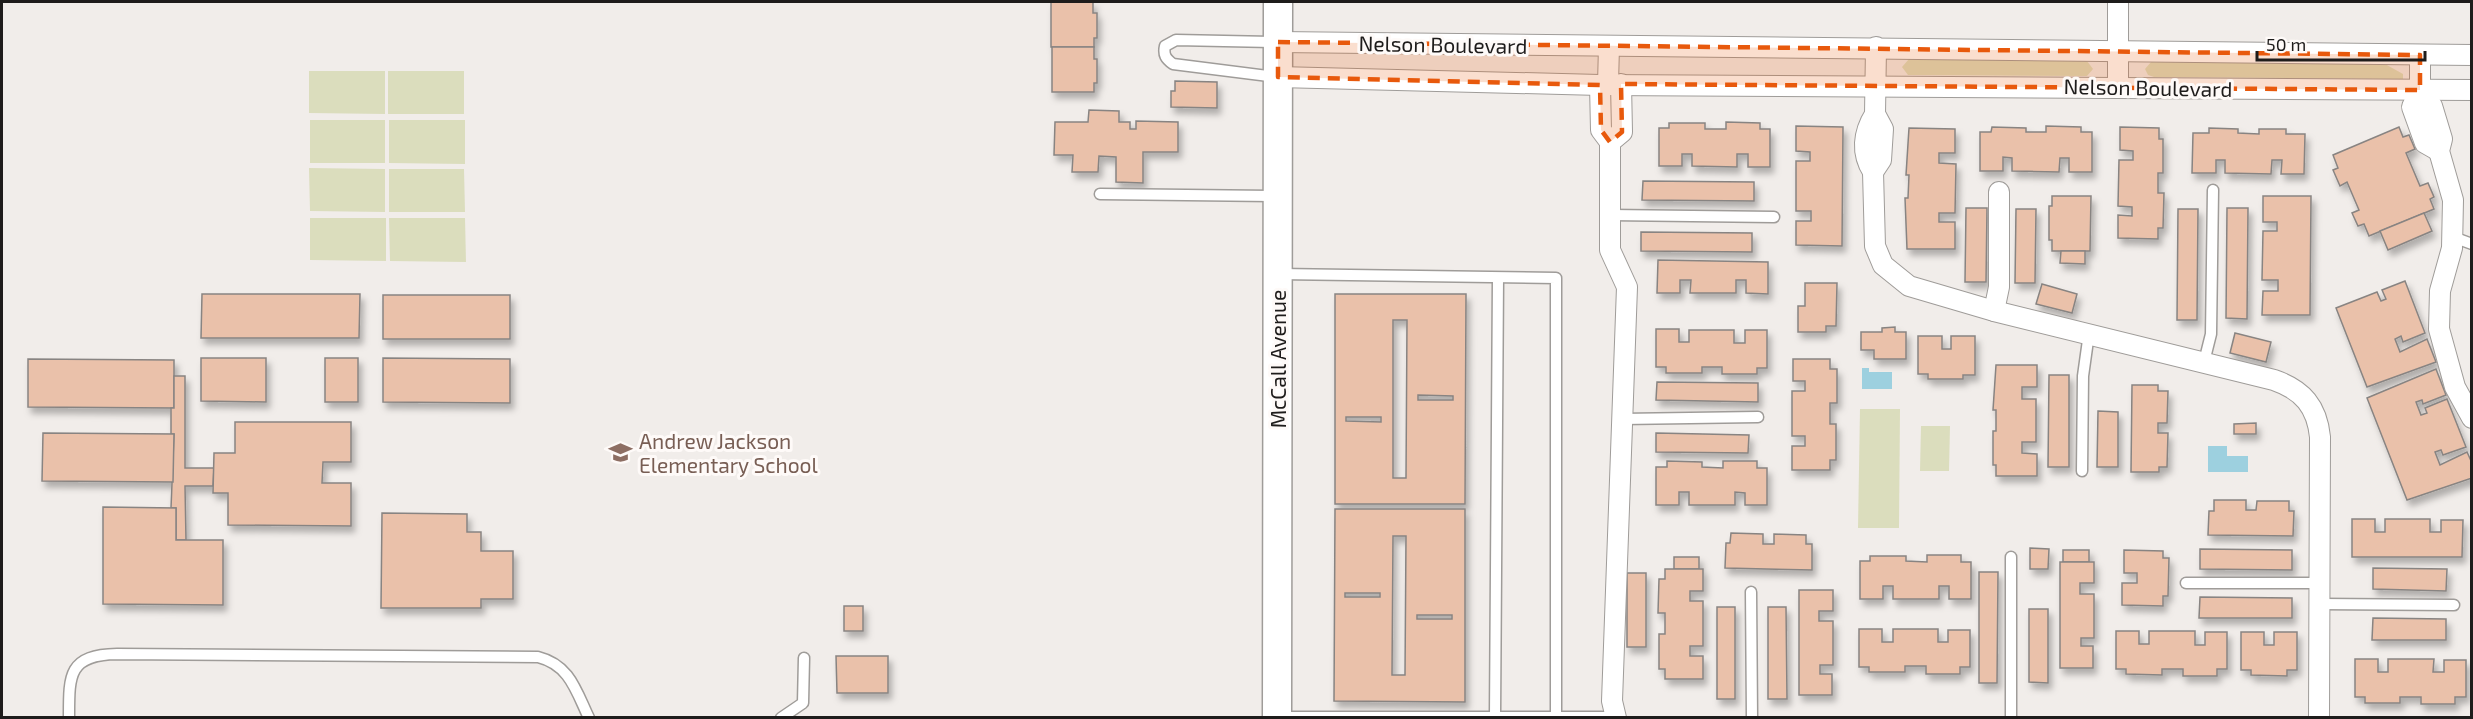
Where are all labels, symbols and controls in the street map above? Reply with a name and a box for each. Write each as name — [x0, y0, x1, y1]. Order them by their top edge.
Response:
scale bar — [2257, 24, 2425, 62]
street label: Nelson Boulevard — [1358, 30, 1528, 58]
text: 50 m — [2266, 33, 2306, 55]
street label: Nelson Boulevard — [2063, 73, 2233, 101]
street label: McCall Avenue — [1265, 290, 1290, 428]
place label: Andrew Jackson Elementary School — [639, 428, 819, 477]
school or university icon: Andrew Jackson Elementary School — [608, 439, 634, 465]

